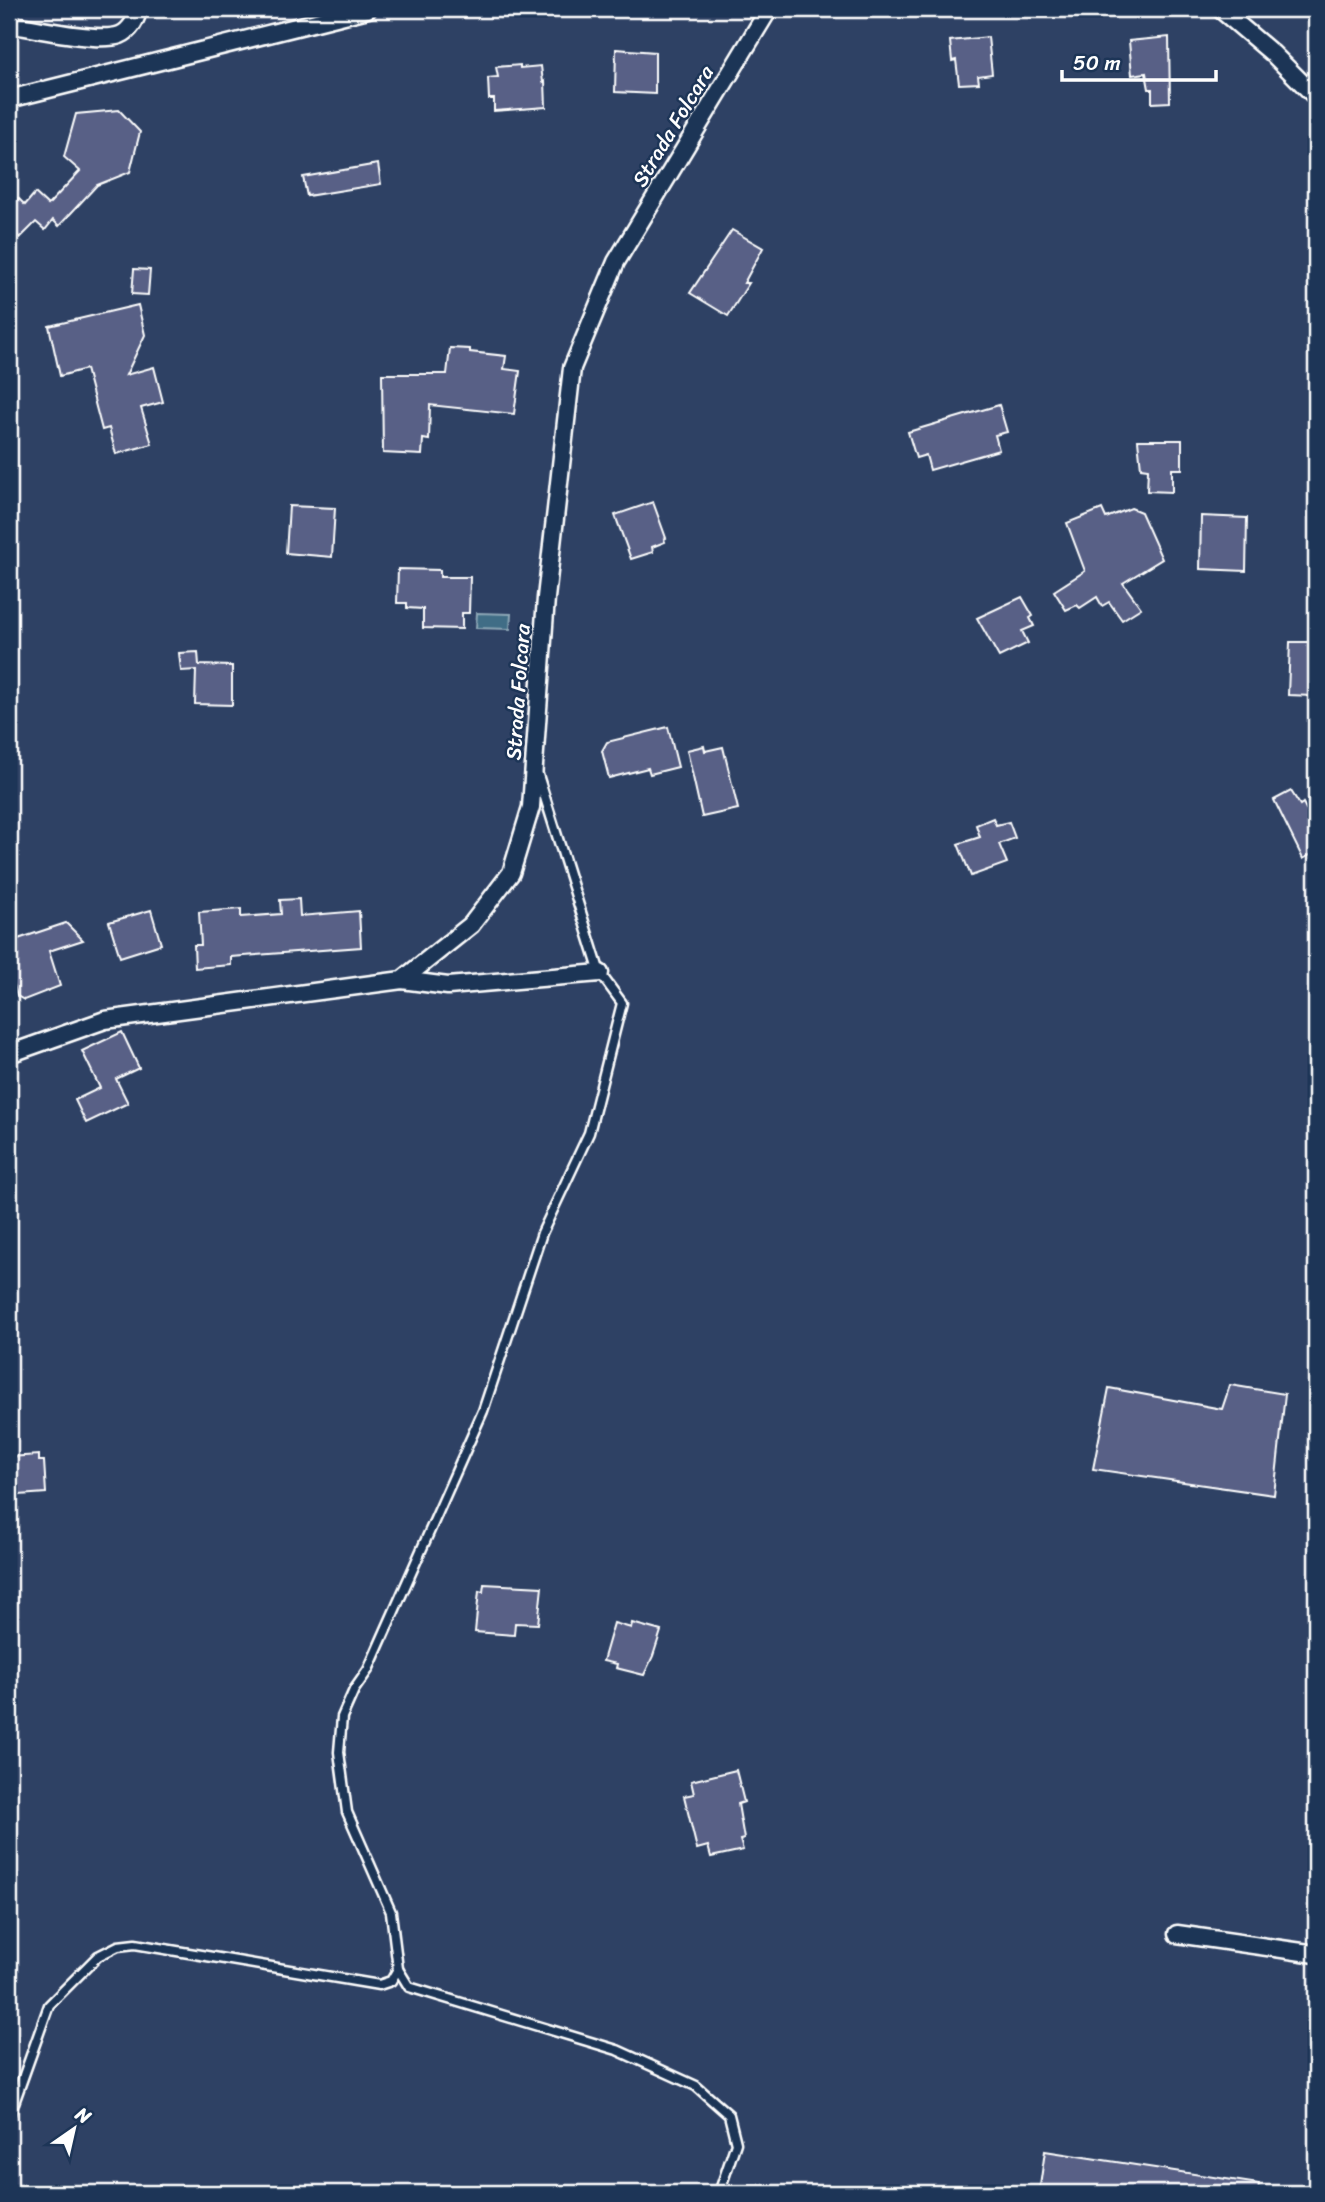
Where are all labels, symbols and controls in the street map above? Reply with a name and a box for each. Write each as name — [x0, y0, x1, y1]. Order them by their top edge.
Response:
scale bar — [1062, 38, 1216, 82]
text: 50 m — [1073, 44, 1121, 82]
street label: Strada Folcara — [622, 57, 725, 194]
street label: Strada Folcara — [494, 622, 542, 761]
north arrow — [38, 2094, 108, 2164]
text: N — [68, 2097, 99, 2133]

